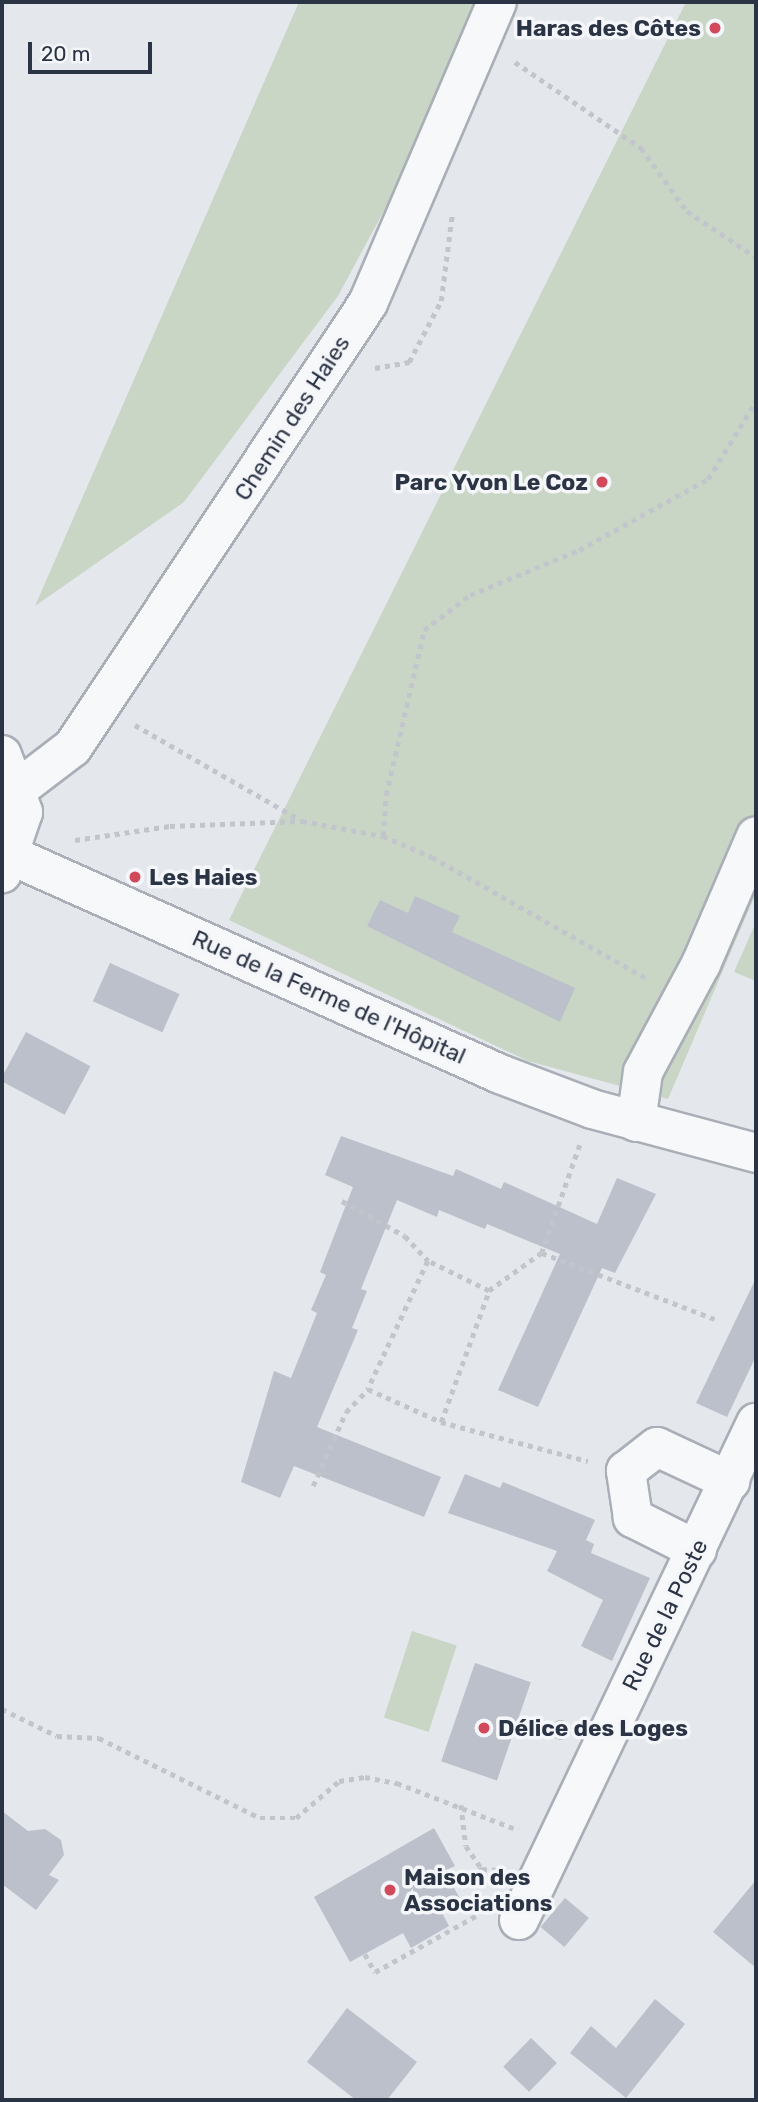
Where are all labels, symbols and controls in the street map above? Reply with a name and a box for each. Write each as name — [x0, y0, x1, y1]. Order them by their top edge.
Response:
place label: Haras des Côtes — [516, 14, 701, 42]
marker: Haras des Côtes — [707, 20, 723, 36]
scale bar — [32, 28, 156, 72]
text: 20 m — [41, 41, 90, 66]
street label: Chemin des Haies — [228, 330, 356, 506]
place label: Parc Yvon Le Coz — [394, 468, 588, 496]
marker: Parc Yvon Le Coz — [594, 474, 610, 490]
place label: Les Haies — [149, 863, 258, 891]
marker: Les Haies — [127, 869, 143, 885]
street label: Rue de la Ferme de l'Hôpital — [188, 924, 470, 1070]
street label: Rue de la Poste — [616, 1535, 714, 1695]
place label: Délice des Loges — [498, 1714, 688, 1742]
marker: Délice des Loges — [476, 1720, 492, 1736]
place label: Maison des Associations — [404, 1863, 552, 1917]
marker: Maison des Associations — [382, 1882, 398, 1898]

